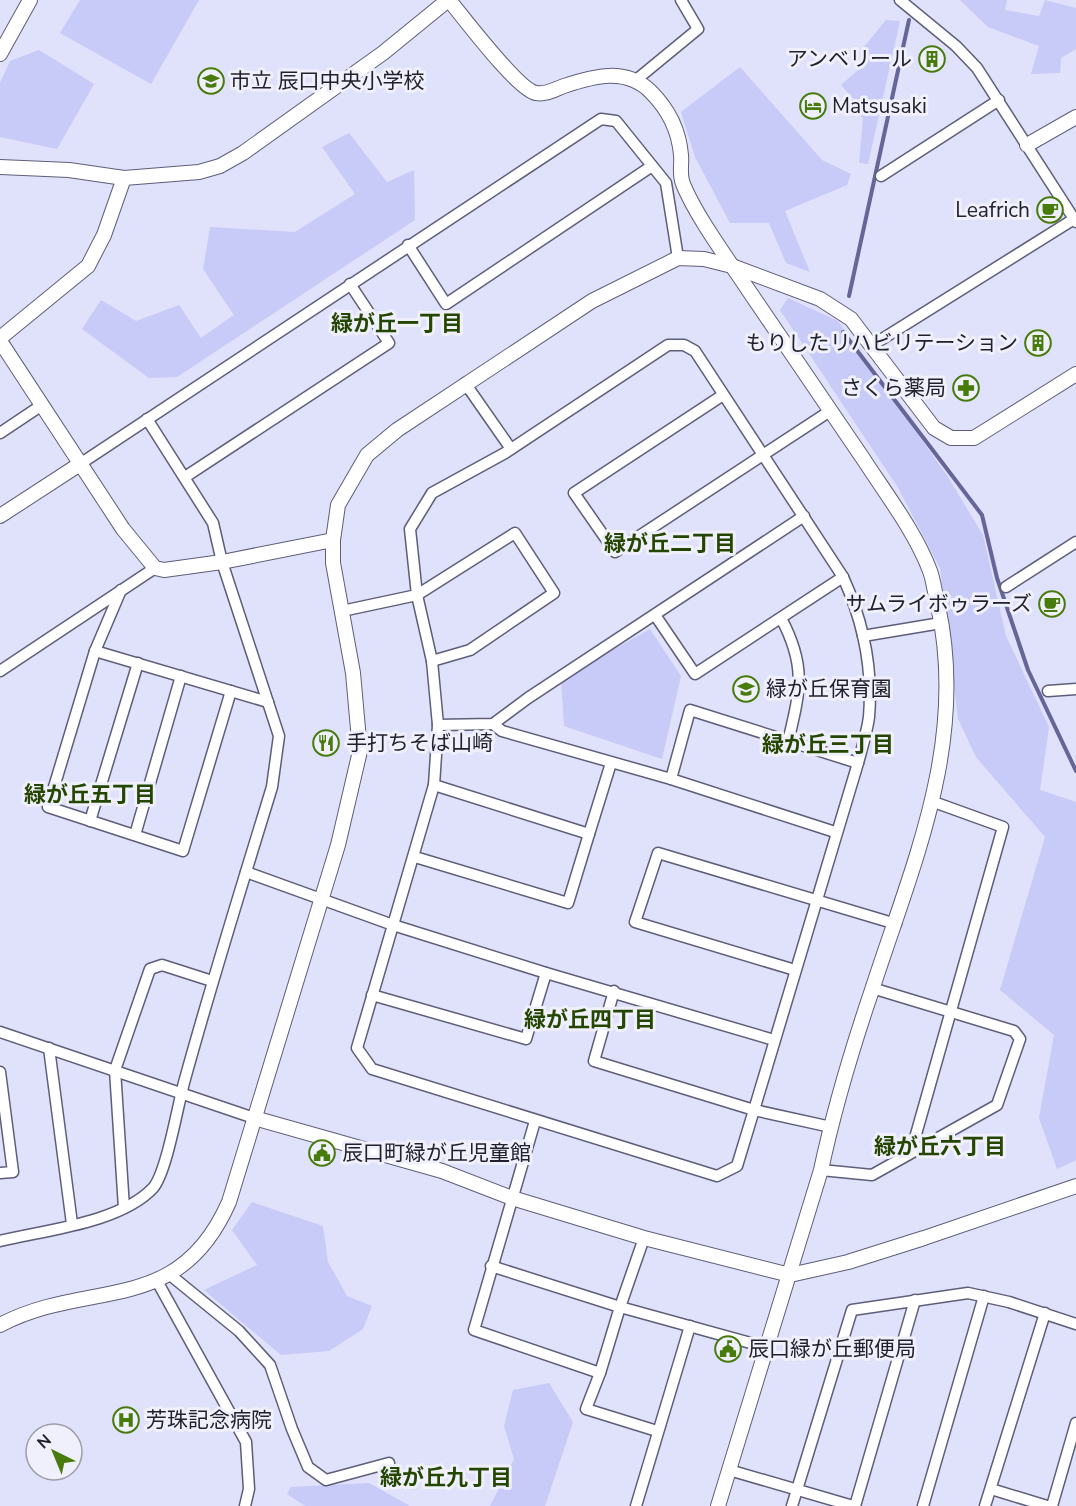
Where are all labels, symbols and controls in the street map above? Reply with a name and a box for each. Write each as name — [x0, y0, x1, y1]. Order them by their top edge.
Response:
building icon: アンベリール — [917, 44, 947, 74]
place label: アンベリール — [787, 45, 912, 73]
school or university icon: 市立 辰口中央小学校 — [196, 66, 226, 96]
place label: 市立 辰口中央小学校 — [230, 67, 424, 95]
hotel icon: Matsusaki — [798, 91, 828, 121]
place label: Matsusaki — [832, 92, 927, 120]
cafe icon: Leafrich — [1035, 195, 1065, 225]
place label: Leafrich — [955, 196, 1030, 224]
district label: 緑が丘一丁目 — [331, 309, 463, 339]
building icon: もりしたリハビリテーション — [1023, 328, 1053, 358]
place label: もりしたリハビリテーション — [745, 329, 1018, 357]
pharmacy icon: さくら薬局 — [951, 373, 981, 403]
place label: さくら薬局 — [841, 374, 946, 402]
district label: 緑が丘二丁目 — [604, 529, 736, 559]
cafe icon: サムライボゥラーズ — [1037, 589, 1067, 619]
place label: サムライボゥラーズ — [846, 590, 1032, 618]
school or university icon: 緑が丘保育園 — [731, 674, 761, 704]
place label: 緑が丘保育園 — [766, 675, 892, 703]
restaurant icon: 手打ちそば山崎 — [311, 728, 341, 758]
place label: 手打ちそば山崎 — [346, 729, 493, 757]
district label: 緑が丘三丁目 — [762, 730, 894, 760]
district label: 緑が丘五丁目 — [24, 780, 156, 810]
district label: 緑が丘四丁目 — [524, 1005, 656, 1035]
district label: 緑が丘六丁目 — [874, 1132, 1006, 1162]
public building icon: 辰口町緑が丘児童館 — [307, 1138, 337, 1168]
place label: 辰口町緑が丘児童館 — [342, 1139, 531, 1167]
public building icon: 辰口緑が丘郵便局 — [713, 1334, 743, 1364]
place label: 辰口緑が丘郵便局 — [748, 1335, 916, 1363]
hospital icon: 芳珠記念病院 — [111, 1405, 141, 1435]
place label: 芳珠記念病院 — [146, 1406, 272, 1434]
north arrow — [24, 1422, 84, 1482]
text: N — [33, 1430, 56, 1454]
district label: 緑が丘九丁目 — [380, 1463, 512, 1493]

